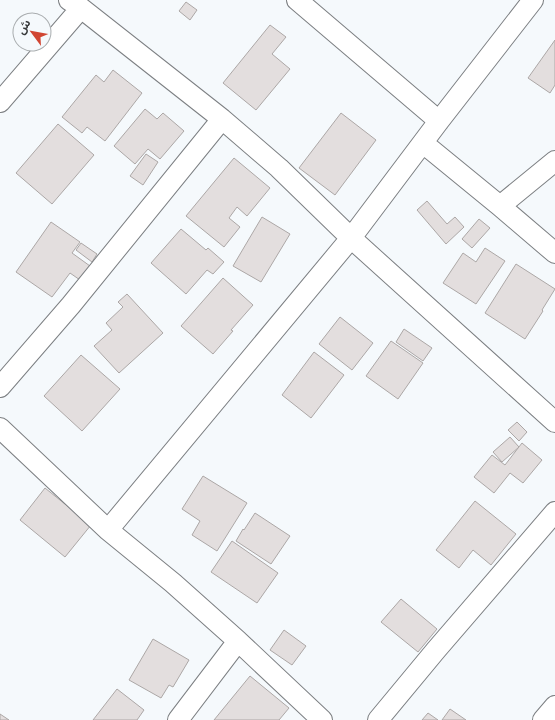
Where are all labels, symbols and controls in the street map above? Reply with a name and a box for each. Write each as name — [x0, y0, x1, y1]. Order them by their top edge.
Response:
north arrow — [12, 12, 52, 52]
text: ش — [14, 17, 33, 37]

